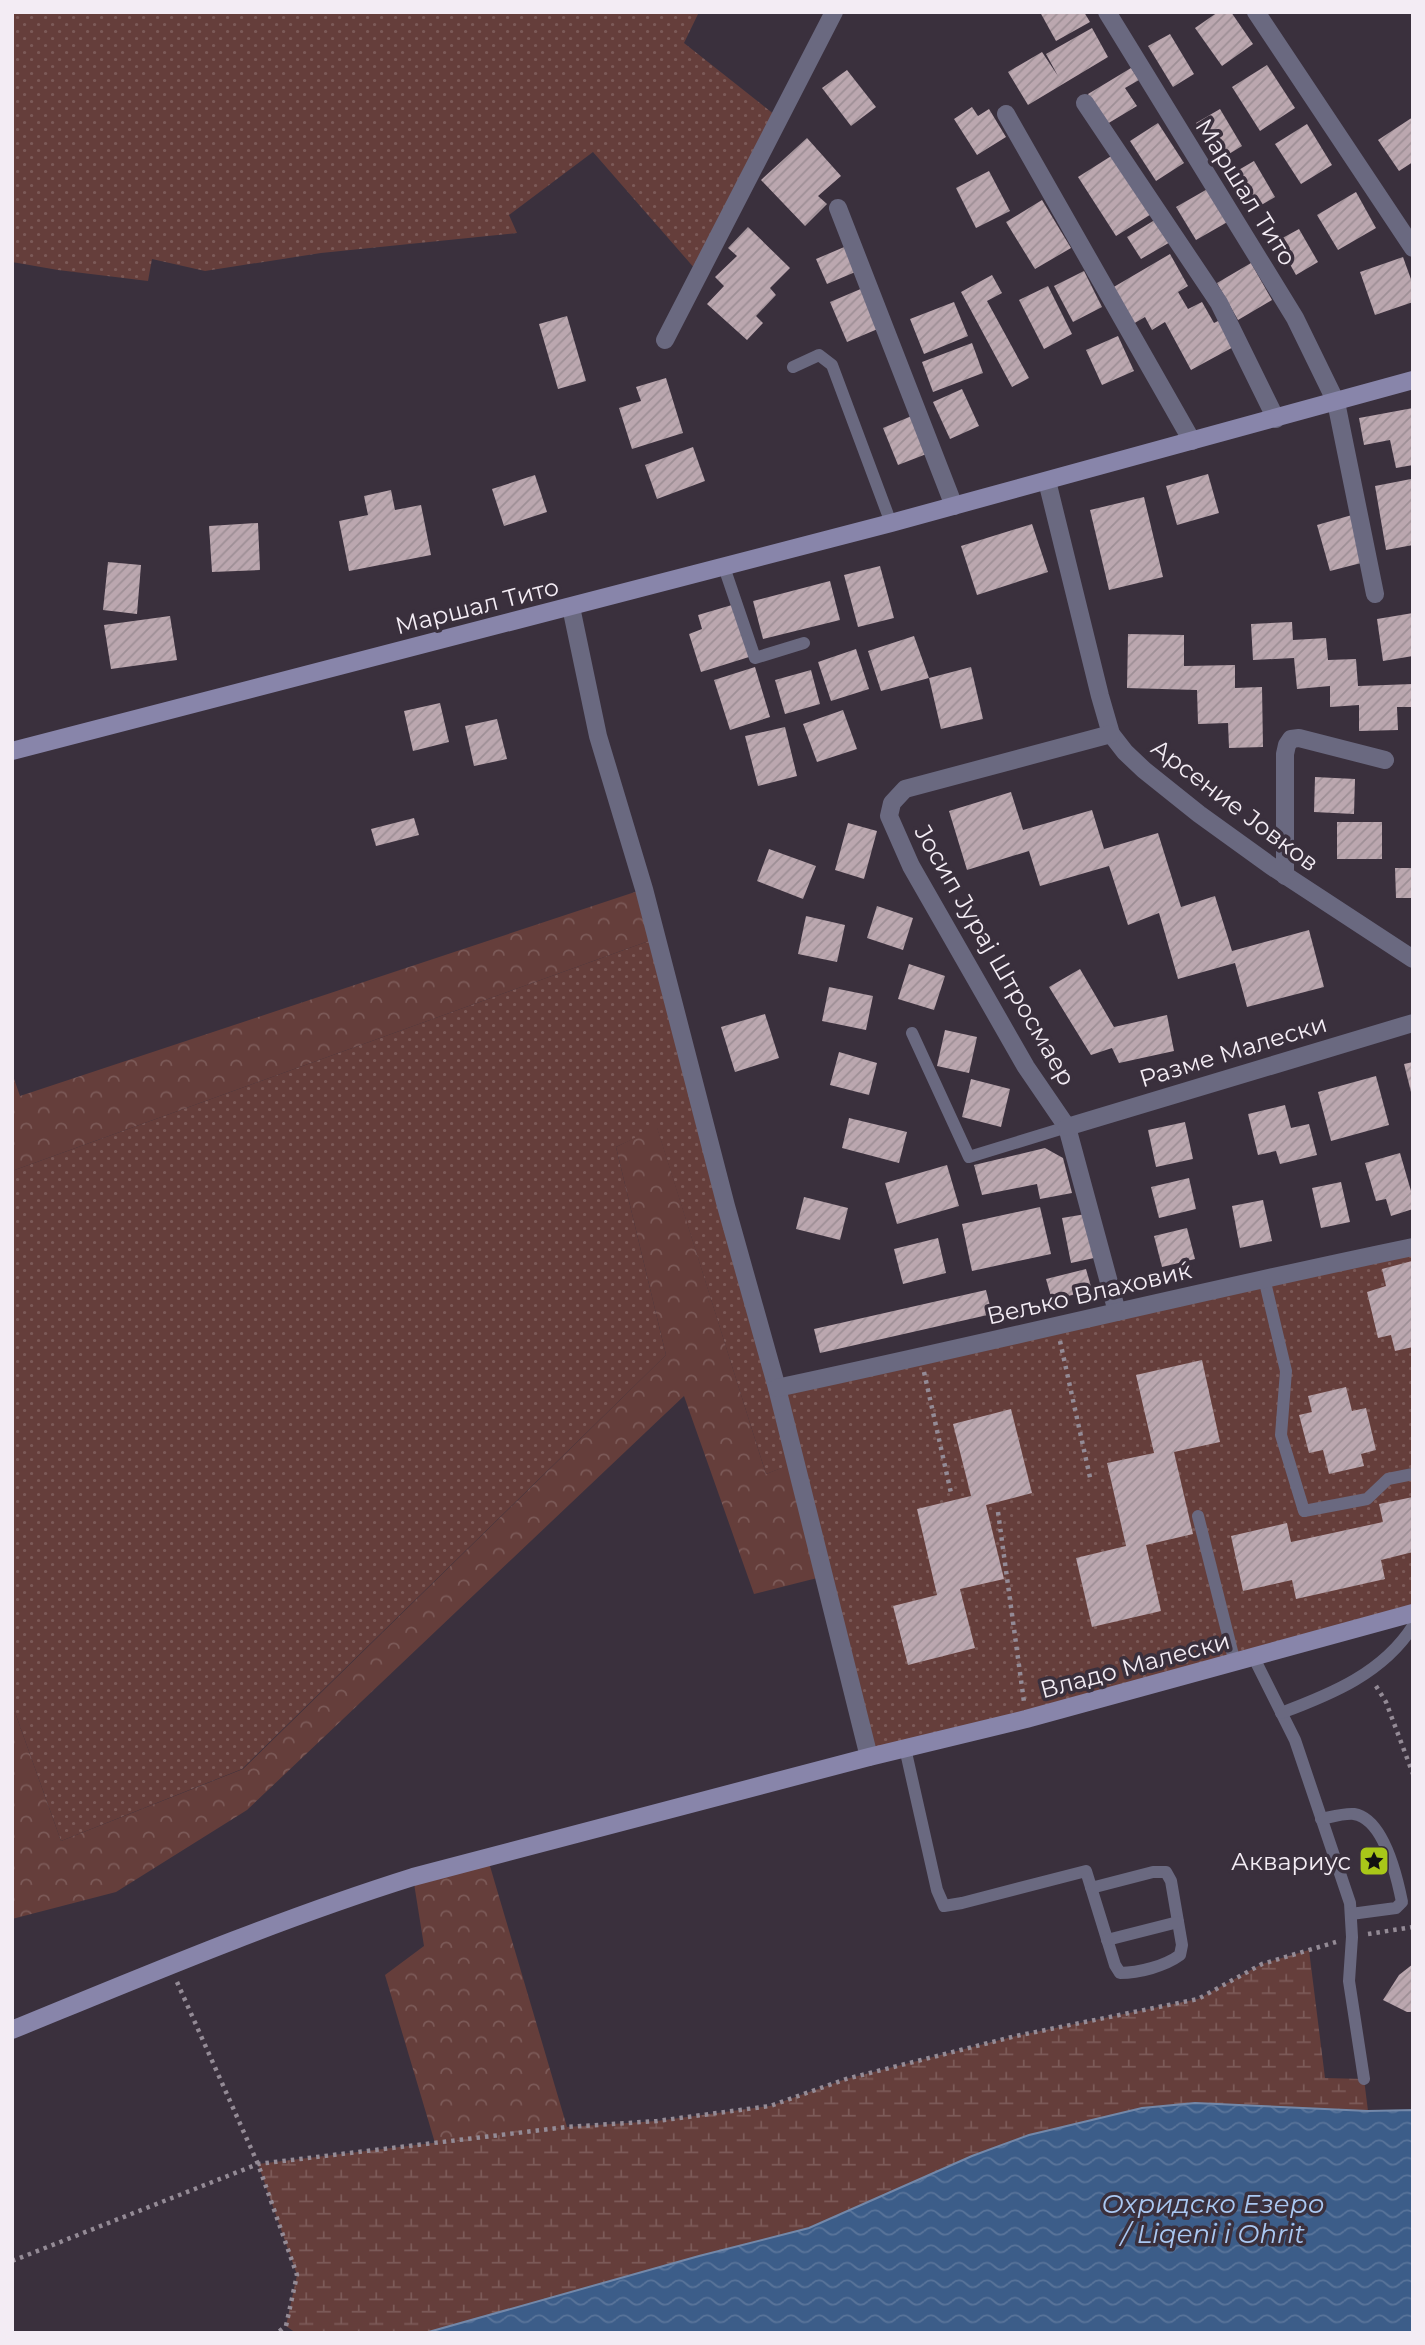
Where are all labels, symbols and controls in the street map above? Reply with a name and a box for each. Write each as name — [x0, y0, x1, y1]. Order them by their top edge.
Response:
street label: Маршал Тито — [1189, 113, 1303, 271]
street label: Маршал Тито — [392, 572, 562, 640]
street label: Арсение Јовков — [1146, 733, 1324, 877]
street label: Јосип Јурај Штросмаер — [908, 819, 1082, 1091]
street label: Разме Малески — [1136, 1009, 1330, 1093]
street label: Вељко Влаховиќ — [984, 1255, 1194, 1331]
street label: Владо Малески — [1037, 1626, 1233, 1704]
place icon: Аквариус — [1357, 1844, 1391, 1878]
place label: Аквариус — [1231, 1847, 1351, 1876]
water label: Охридско Езеро / Liqeni i Ohrit — [1102, 2188, 1324, 2250]

